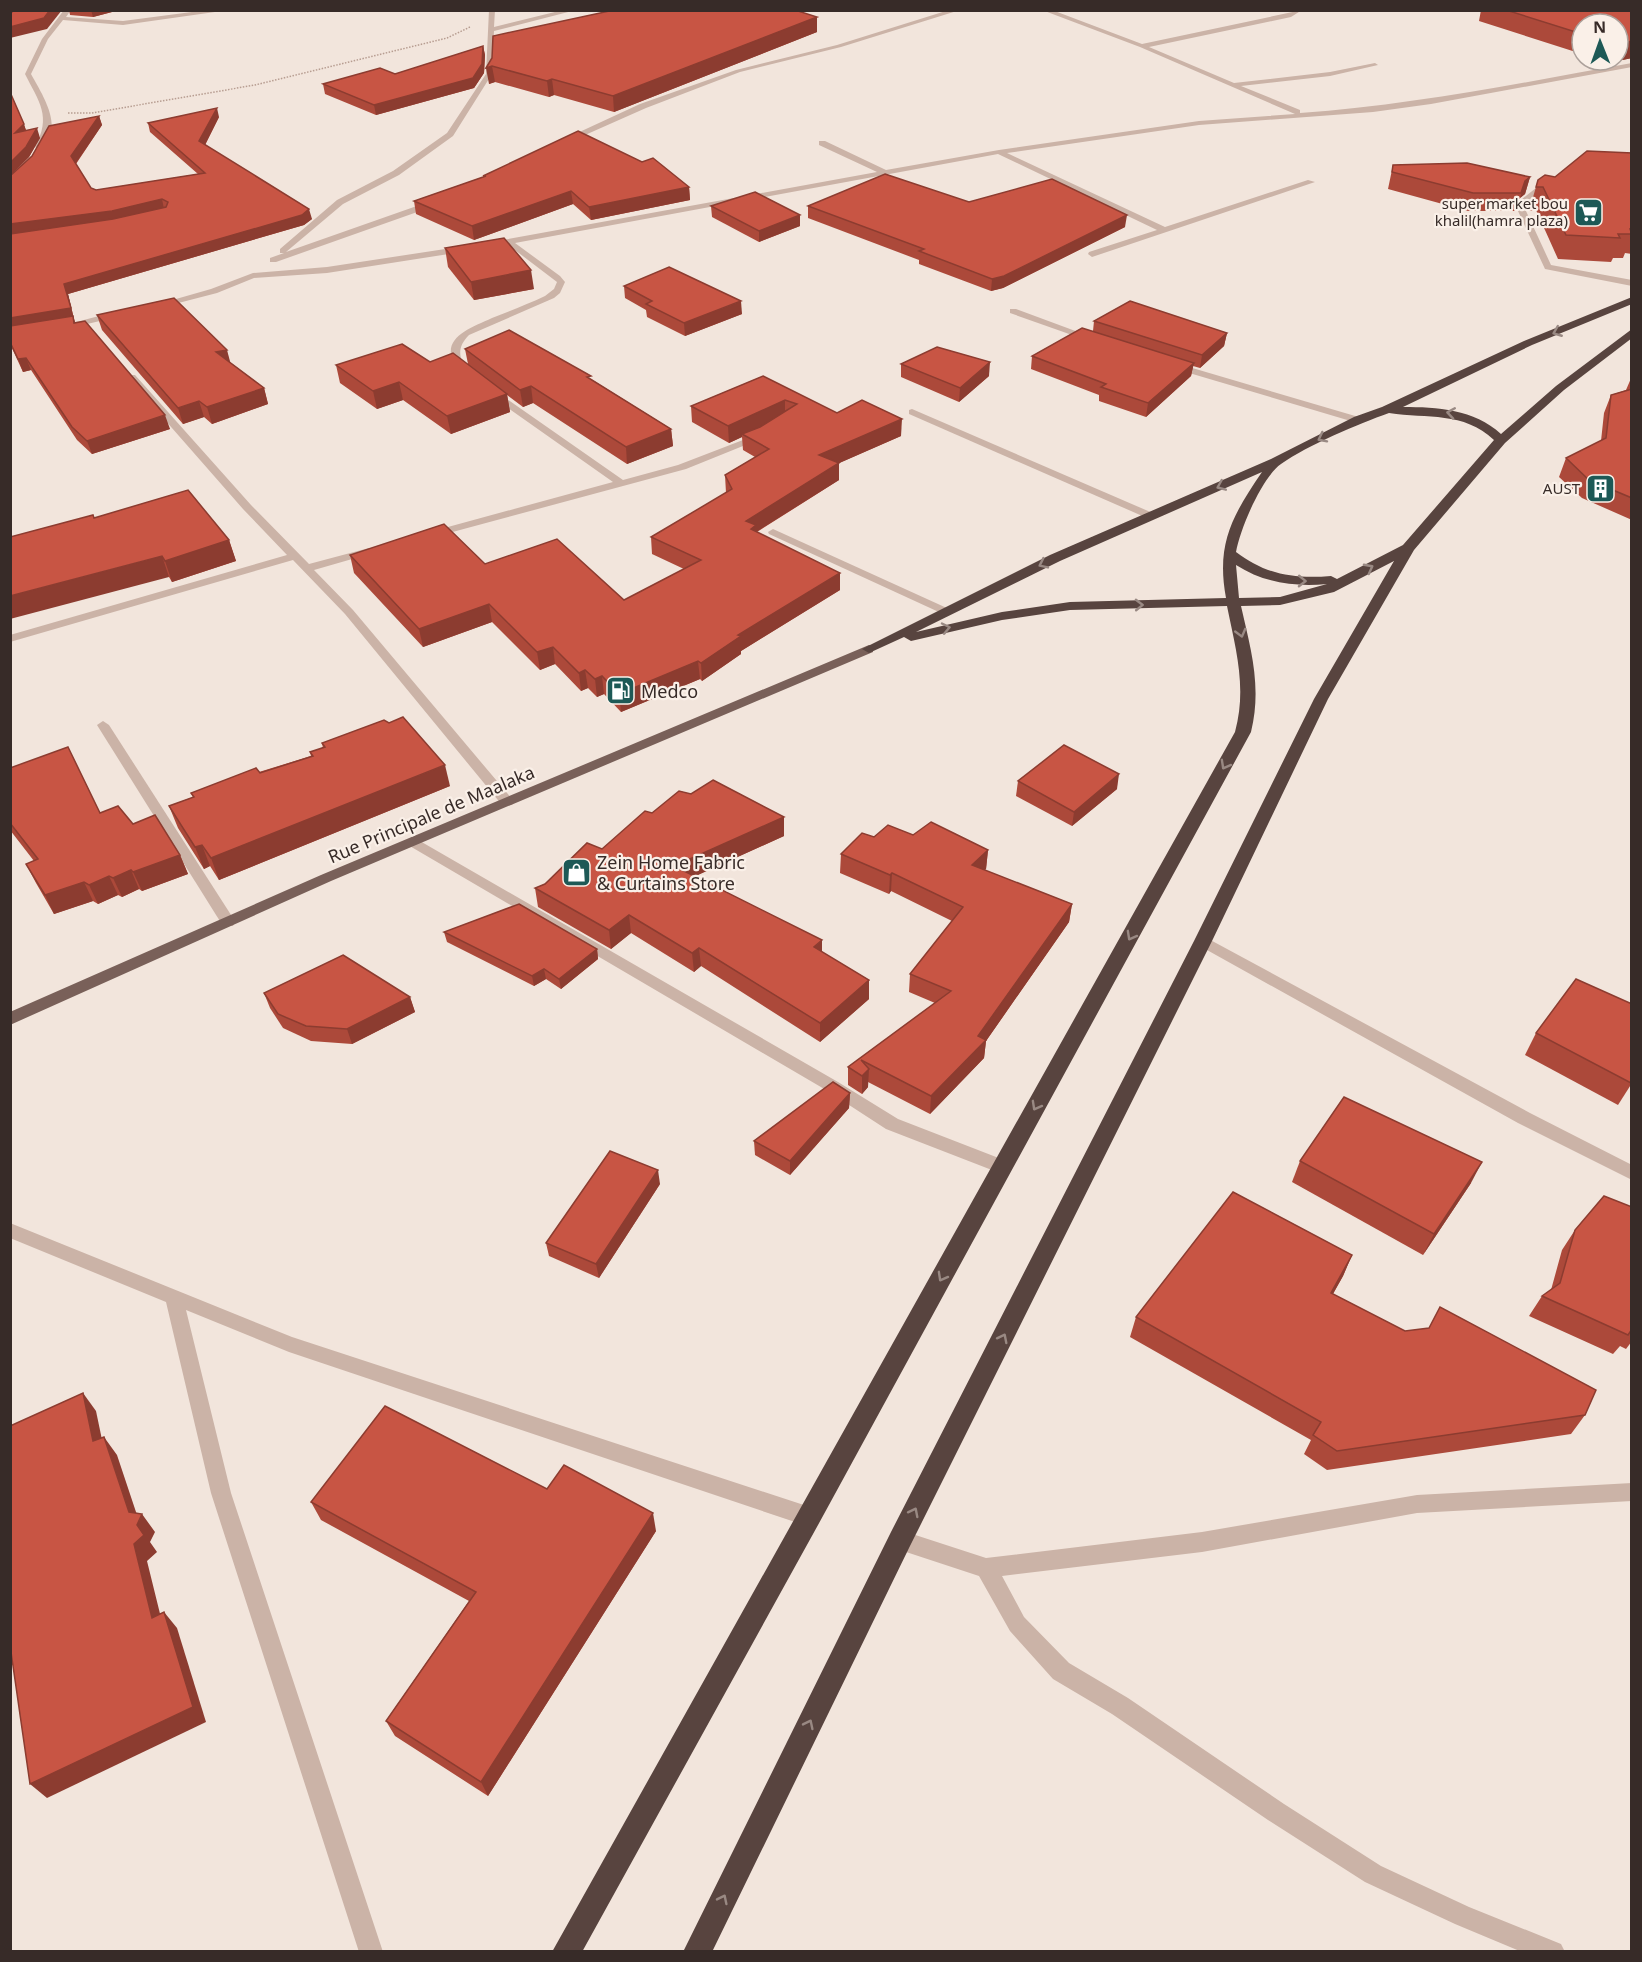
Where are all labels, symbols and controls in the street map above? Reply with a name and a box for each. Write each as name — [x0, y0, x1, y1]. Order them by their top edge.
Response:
north arrow — [1570, 12, 1630, 72]
text: N — [1593, 16, 1606, 38]
place label: super market bou khalil(hamra plaza) — [1435, 193, 1568, 230]
supermarket icon: super market bou khalil(hamra plaza) — [1573, 196, 1605, 228]
one-way arrow — [1552, 325, 1563, 337]
one-way arrow — [1447, 408, 1456, 420]
one-way arrow — [1317, 431, 1328, 442]
building icon: AUST — [1585, 472, 1617, 504]
one-way arrow — [1217, 478, 1228, 490]
place label: AUST — [1543, 478, 1581, 498]
one-way arrow — [1038, 556, 1049, 568]
one-way arrow — [1363, 564, 1373, 575]
one-way arrow — [1297, 575, 1306, 587]
one-way arrow — [1134, 599, 1143, 611]
one-way arrow — [940, 622, 950, 635]
one-way arrow — [1234, 627, 1246, 638]
fuel station icon: Medco — [604, 675, 636, 707]
place label: Medco — [641, 679, 698, 703]
one-way arrow — [1221, 759, 1232, 769]
street label: Rue Principale de Maalaka — [324, 760, 538, 868]
place label: Zein Home Fabric & Curtains Store — [597, 850, 745, 895]
shop icon: Zein Home Fabric & Curtains Store — [560, 856, 592, 888]
one-way arrow — [1127, 930, 1138, 940]
one-way arrow — [1032, 1100, 1043, 1111]
one-way arrow — [938, 1271, 949, 1281]
one-way arrow — [995, 1333, 1007, 1344]
one-way arrow — [907, 1507, 918, 1518]
one-way arrow — [801, 1720, 813, 1731]
one-way arrow — [715, 1894, 727, 1905]

